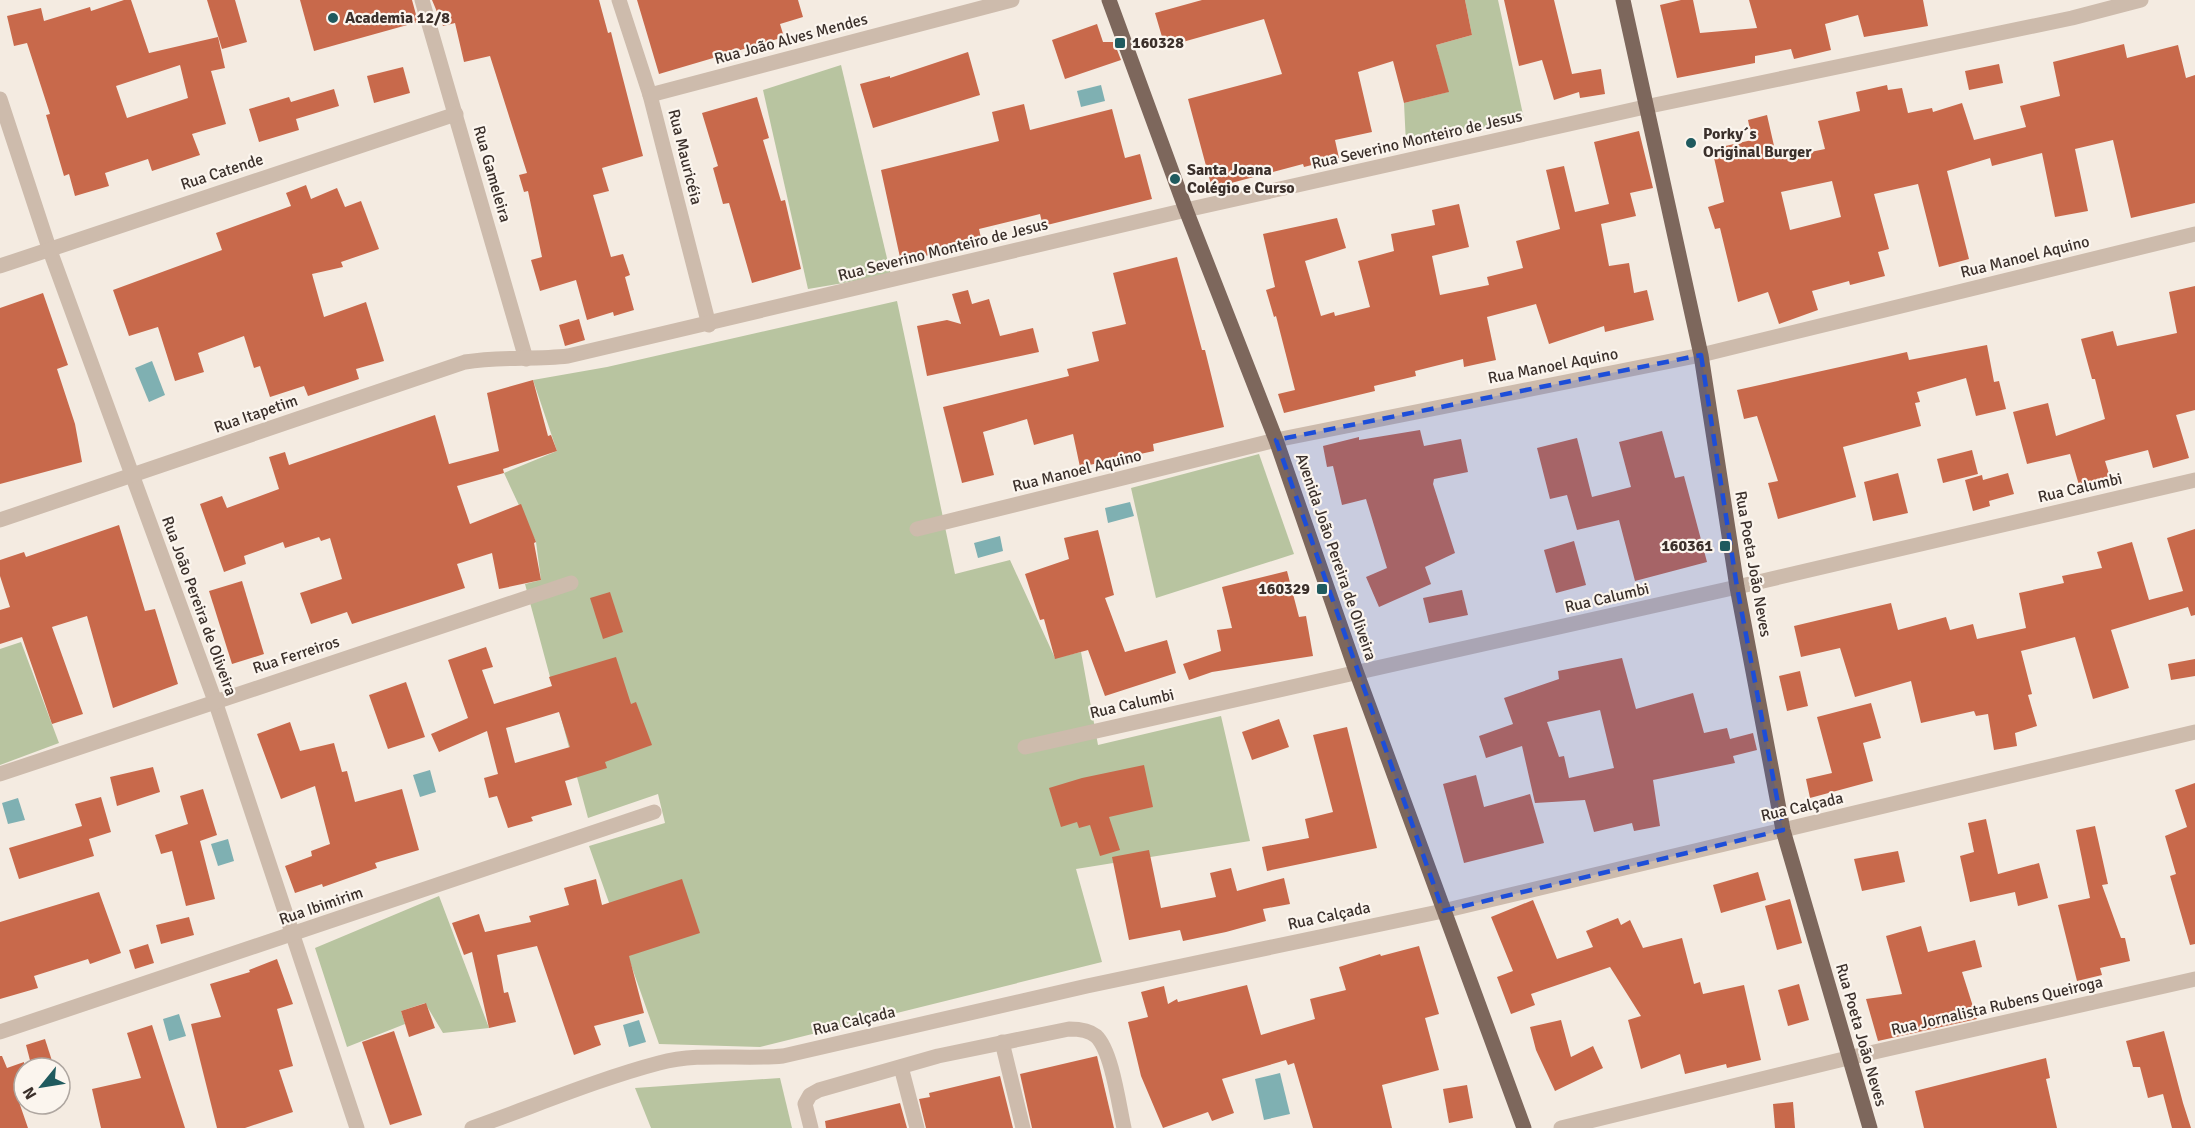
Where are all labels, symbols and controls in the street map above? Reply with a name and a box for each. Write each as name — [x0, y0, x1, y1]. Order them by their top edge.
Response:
place label: Academia 12/8 — [345, 8, 450, 28]
street label: Rua João Alves Mendes — [712, 9, 870, 69]
marker: Academia 12/8 — [326, 11, 340, 25]
place label: 160328 — [1132, 33, 1184, 53]
marker: 160328 — [1113, 36, 1127, 50]
street label: Rua Severino Monteiro de Jesus — [1310, 106, 1524, 174]
street label: Rua Mauricéia — [663, 107, 707, 207]
street label: Rua Gameleira — [469, 123, 515, 225]
place label: Porky´s Original Burger — [1703, 124, 1812, 162]
marker: Porky´s Original Burger — [1684, 136, 1698, 150]
street label: Rua Catende — [178, 149, 266, 195]
place label: Santa Joana Colégio e Curso — [1187, 160, 1295, 198]
marker: Santa Joana Colégio e Curso — [1168, 172, 1182, 186]
street label: Rua Severino Monteiro de Jesus — [836, 214, 1050, 286]
street label: Rua Manoel Aquino — [1958, 231, 2092, 283]
street label: Rua Manoel Aquino — [1486, 344, 1620, 388]
street label: Rua Itapetim — [211, 390, 301, 438]
street label: Rua Manoel Aquino — [1010, 445, 1144, 497]
street label: Avenida João Pereira de Oliveira — [1291, 451, 1381, 663]
street label: Rua Calumbi — [2036, 469, 2124, 507]
street label: Rua Poeta João Neves — [1730, 489, 1776, 639]
street label: Rua João Pereira de Oliveira — [157, 513, 241, 699]
place label: 160361 — [1661, 536, 1713, 556]
marker: 160361 — [1718, 539, 1732, 553]
place label: 160329 — [1258, 579, 1310, 599]
street label: Rua Calumbi — [1563, 579, 1651, 617]
marker: 160329 — [1315, 582, 1329, 596]
street label: Rua Ferreiros — [250, 632, 342, 678]
street label: Rua Calumbi — [1088, 685, 1176, 723]
street label: Rua Calçada — [1759, 788, 1845, 826]
street label: Rua Ibimirim — [276, 882, 366, 930]
street label: Rua Calçada — [1286, 897, 1372, 935]
street label: Rua Poeta João Neves — [1831, 961, 1891, 1109]
street label: Rua Jornalista Rubens Queiroga — [1889, 972, 2105, 1040]
street label: Rua Calçada — [811, 1002, 897, 1040]
north arrow — [12, 1056, 72, 1116]
text: N — [18, 1083, 41, 1103]

